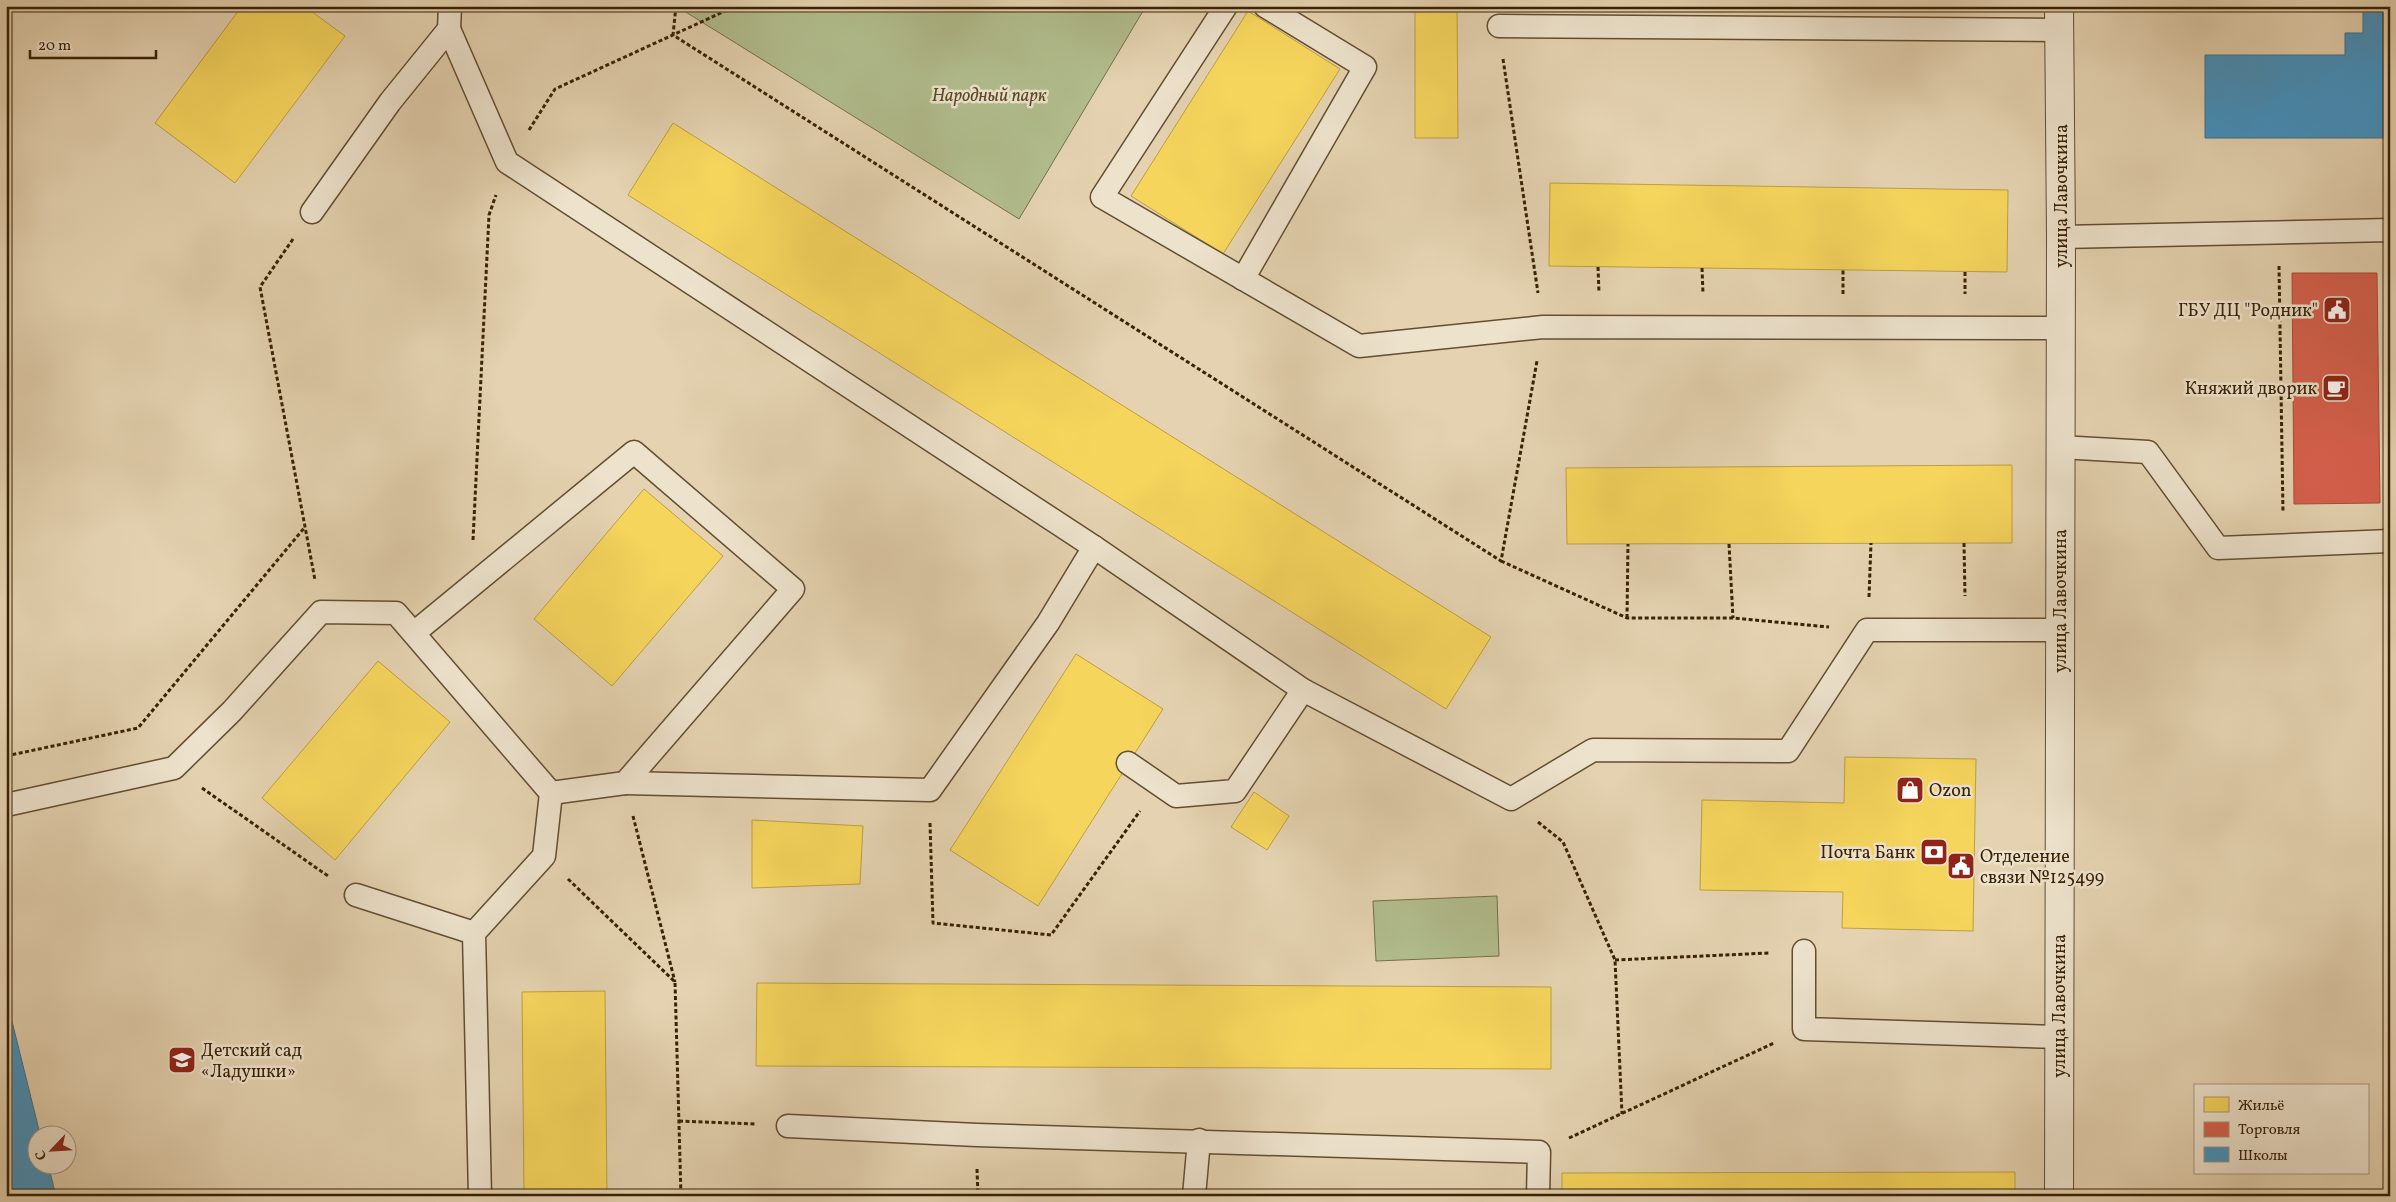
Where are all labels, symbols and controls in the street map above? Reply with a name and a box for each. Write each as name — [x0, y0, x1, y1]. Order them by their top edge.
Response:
scale bar — [30, 28, 156, 60]
text: 20 m — [38, 36, 71, 57]
park label: Народный парк — [932, 84, 1047, 109]
street label: улица Лавочкина — [2050, 124, 2075, 268]
public building icon: ГБУ ДЦ "Родник" — [2322, 295, 2352, 325]
place label: ГБУ ДЦ "Родник" — [2178, 299, 2318, 324]
cafe icon: Княжий дворик — [2321, 373, 2351, 403]
place label: Княжий дворик — [2185, 377, 2317, 402]
street label: улица Лавочкина — [2049, 529, 2074, 673]
shop icon: Ozon — [1895, 775, 1925, 805]
place label: Ozon — [1929, 779, 1972, 804]
bank icon: Почта Банк — [1919, 837, 1949, 867]
place label: Почта Банк — [1820, 841, 1915, 866]
place label: Отделение связи №125499 — [1980, 845, 2104, 891]
public building icon: Отделение связи №125499 — [1946, 851, 1976, 881]
street label: улица Лавочкина — [2048, 934, 2073, 1078]
place label: Детский сад «Ладушки» — [201, 1039, 302, 1085]
school or university icon: Детский сад «Ладушки» — [167, 1045, 197, 1075]
legend — [2194, 1084, 2368, 1174]
text: Жильё — [2238, 1096, 2284, 1117]
text: Торговля — [2238, 1120, 2300, 1141]
north arrow — [28, 1124, 78, 1174]
text: Школы — [2238, 1146, 2288, 1167]
text: С — [31, 1147, 52, 1163]

